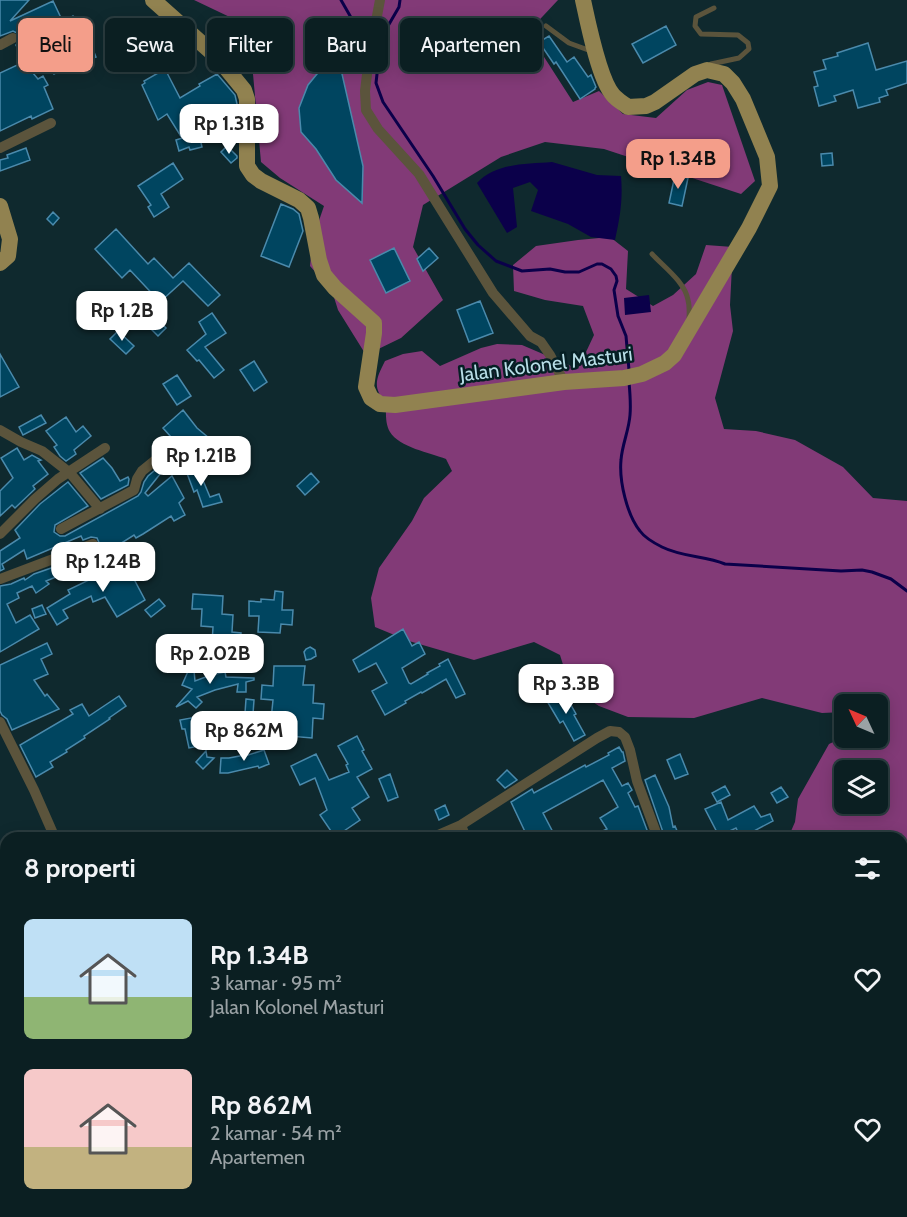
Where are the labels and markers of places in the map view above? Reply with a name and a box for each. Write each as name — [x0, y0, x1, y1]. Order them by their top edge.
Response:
pin: Rp 1.31B — [167, 104, 291, 155]
pin: Rp 1.34B — [616, 139, 740, 190]
pin: Rp 1.2B — [67, 291, 177, 342]
pin: Rp 1.21B — [139, 436, 263, 487]
pin: Rp 1.24B — [41, 542, 165, 593]
pin: Rp 2.02B — [148, 634, 272, 685]
pin: Rp 3.3B — [511, 664, 621, 715]
pin: Rp 862M — [189, 711, 299, 762]

